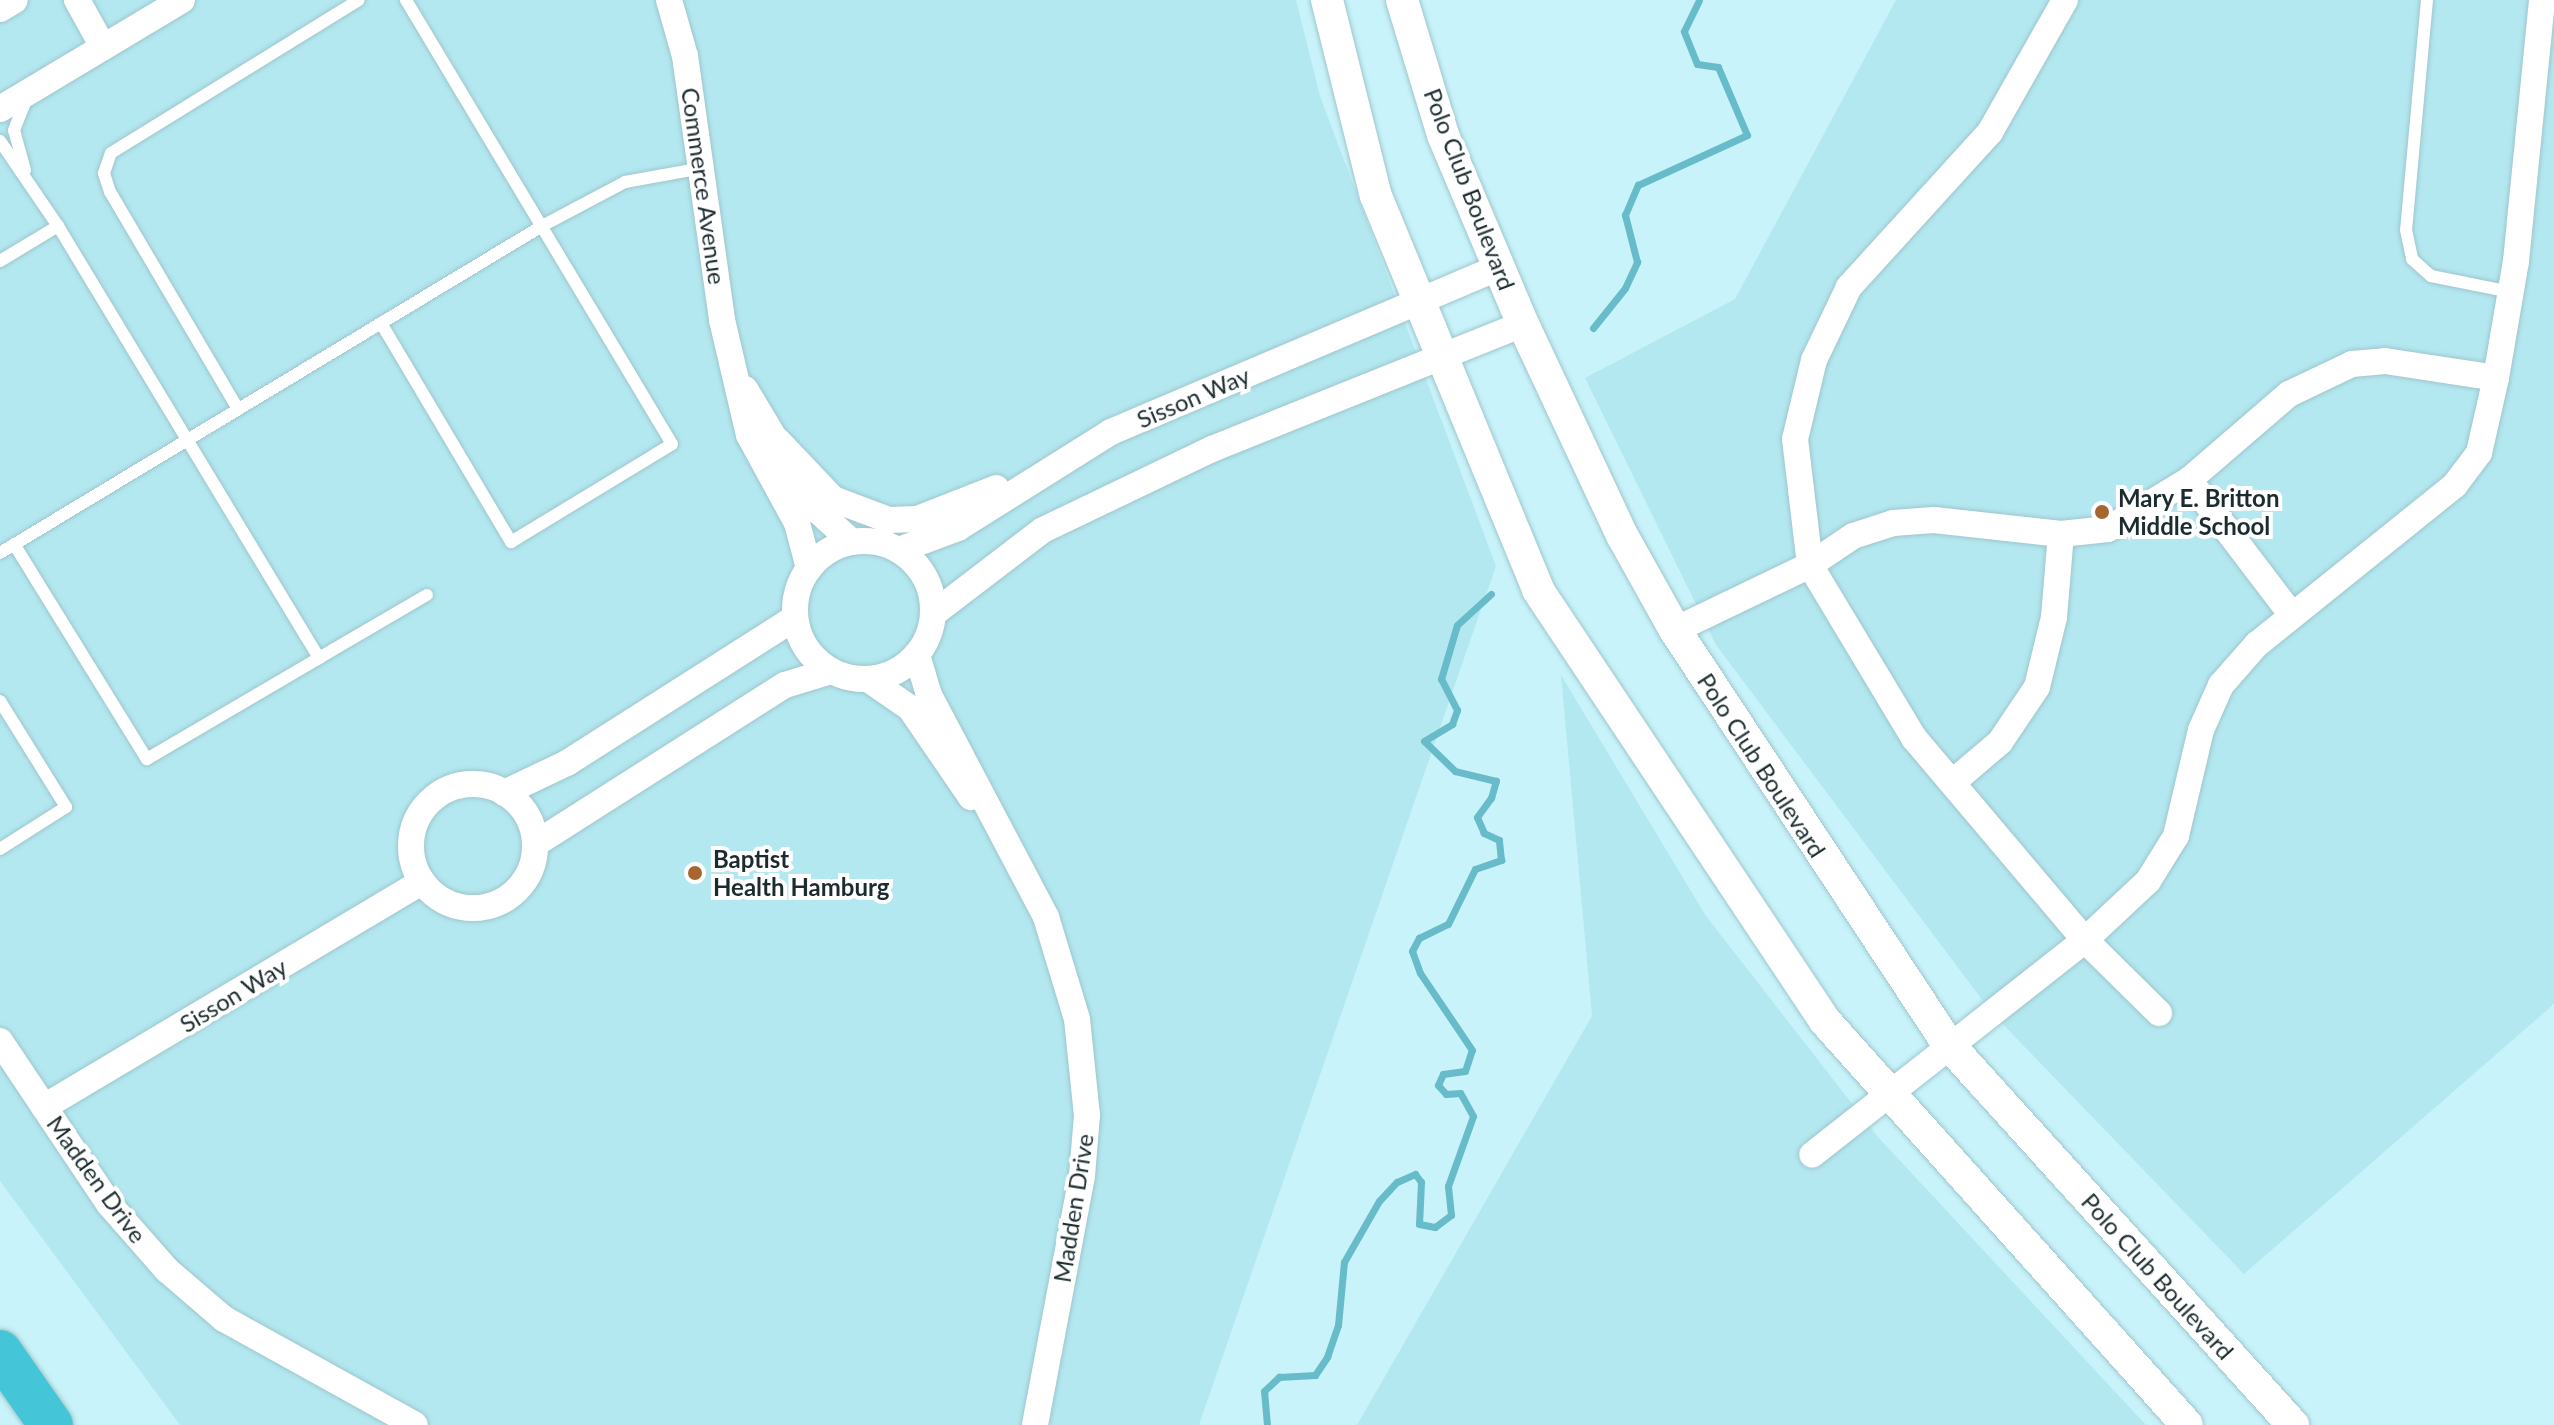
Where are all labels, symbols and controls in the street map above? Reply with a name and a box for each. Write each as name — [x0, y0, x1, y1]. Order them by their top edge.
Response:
street label: Polo Club Boulevard — [1418, 84, 1522, 294]
street label: Commerce Avenue — [676, 85, 732, 287]
street label: Sisson Way — [1132, 360, 1254, 434]
place label: Mary E. Britton Middle School — [2118, 484, 2280, 540]
marker: Mary E. Britton Middle School — [2093, 503, 2111, 521]
street label: Polo Club Boulevard — [1692, 668, 1832, 862]
place label: Baptist Health Hamburg — [713, 845, 889, 901]
marker: Baptist Health Hamburg — [684, 862, 706, 884]
street label: Sisson Way — [174, 952, 292, 1038]
street label: Madden Drive — [41, 1110, 153, 1248]
street label: Madden Drive — [1047, 1132, 1099, 1284]
street label: Polo Club Boulevard — [2076, 1187, 2240, 1365]

